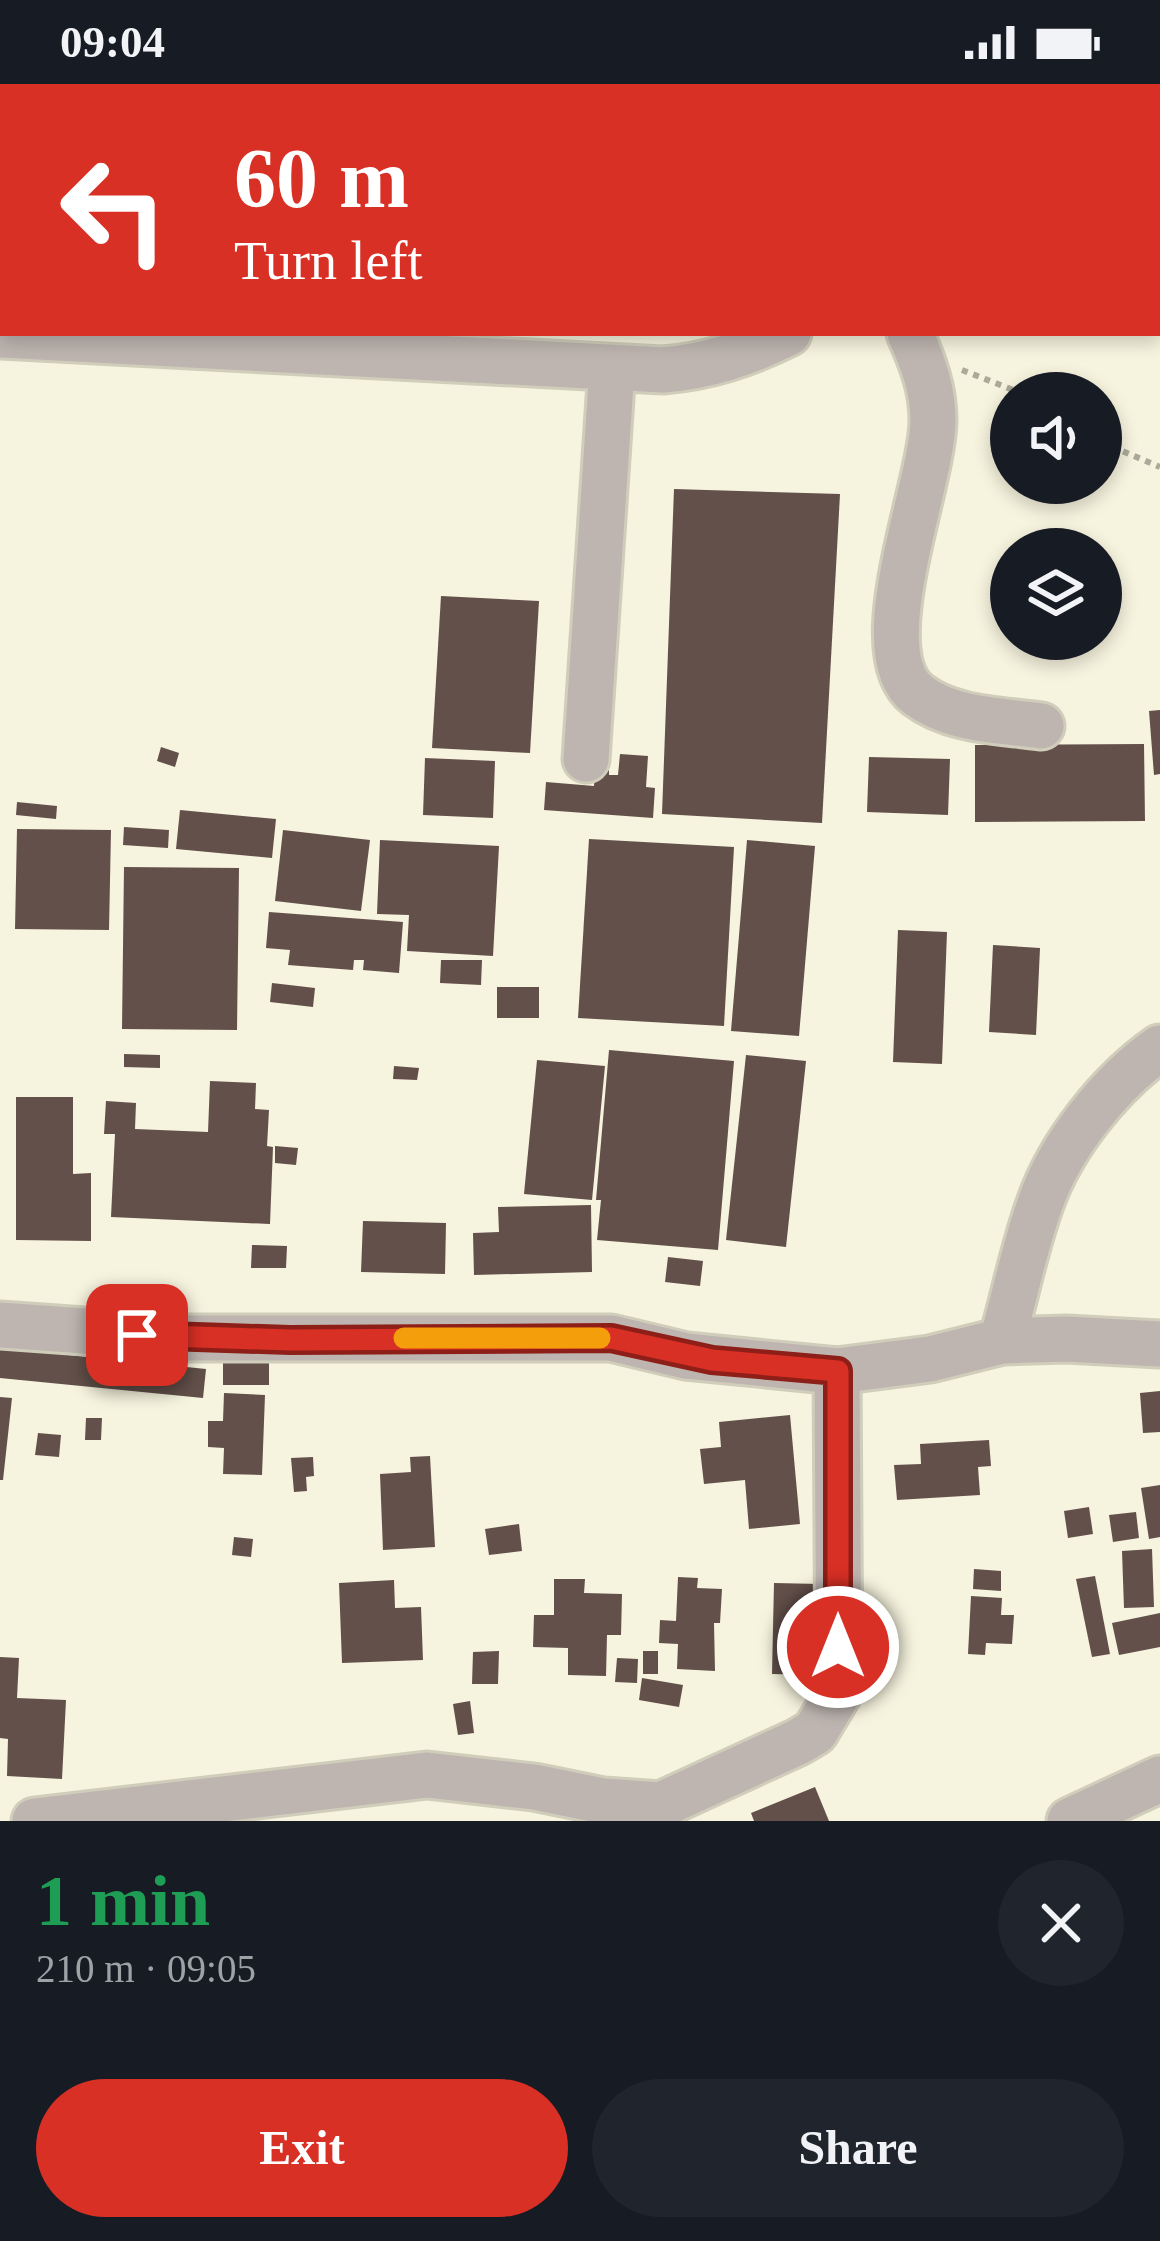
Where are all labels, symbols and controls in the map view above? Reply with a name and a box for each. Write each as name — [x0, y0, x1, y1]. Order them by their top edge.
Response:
text: 09:04 — [60, 17, 165, 67]
icon: left — [36, 132, 192, 288]
text: 60 m — [234, 132, 409, 225]
text: Turn left — [234, 231, 423, 291]
map controls — [990, 372, 1122, 660]
button: sound — [990, 372, 1122, 504]
button: layers — [990, 528, 1122, 660]
pin — [86, 1284, 188, 1386]
icon: arrive — [104, 1302, 170, 1368]
position arrow — [775, 1584, 901, 1710]
button: close — [998, 1860, 1124, 1986]
text: 1 min — [36, 1861, 210, 1941]
text: 210 m · 09:05 — [36, 1947, 256, 1990]
button: Exit — [36, 2079, 568, 2217]
button: Share — [592, 2079, 1124, 2217]

